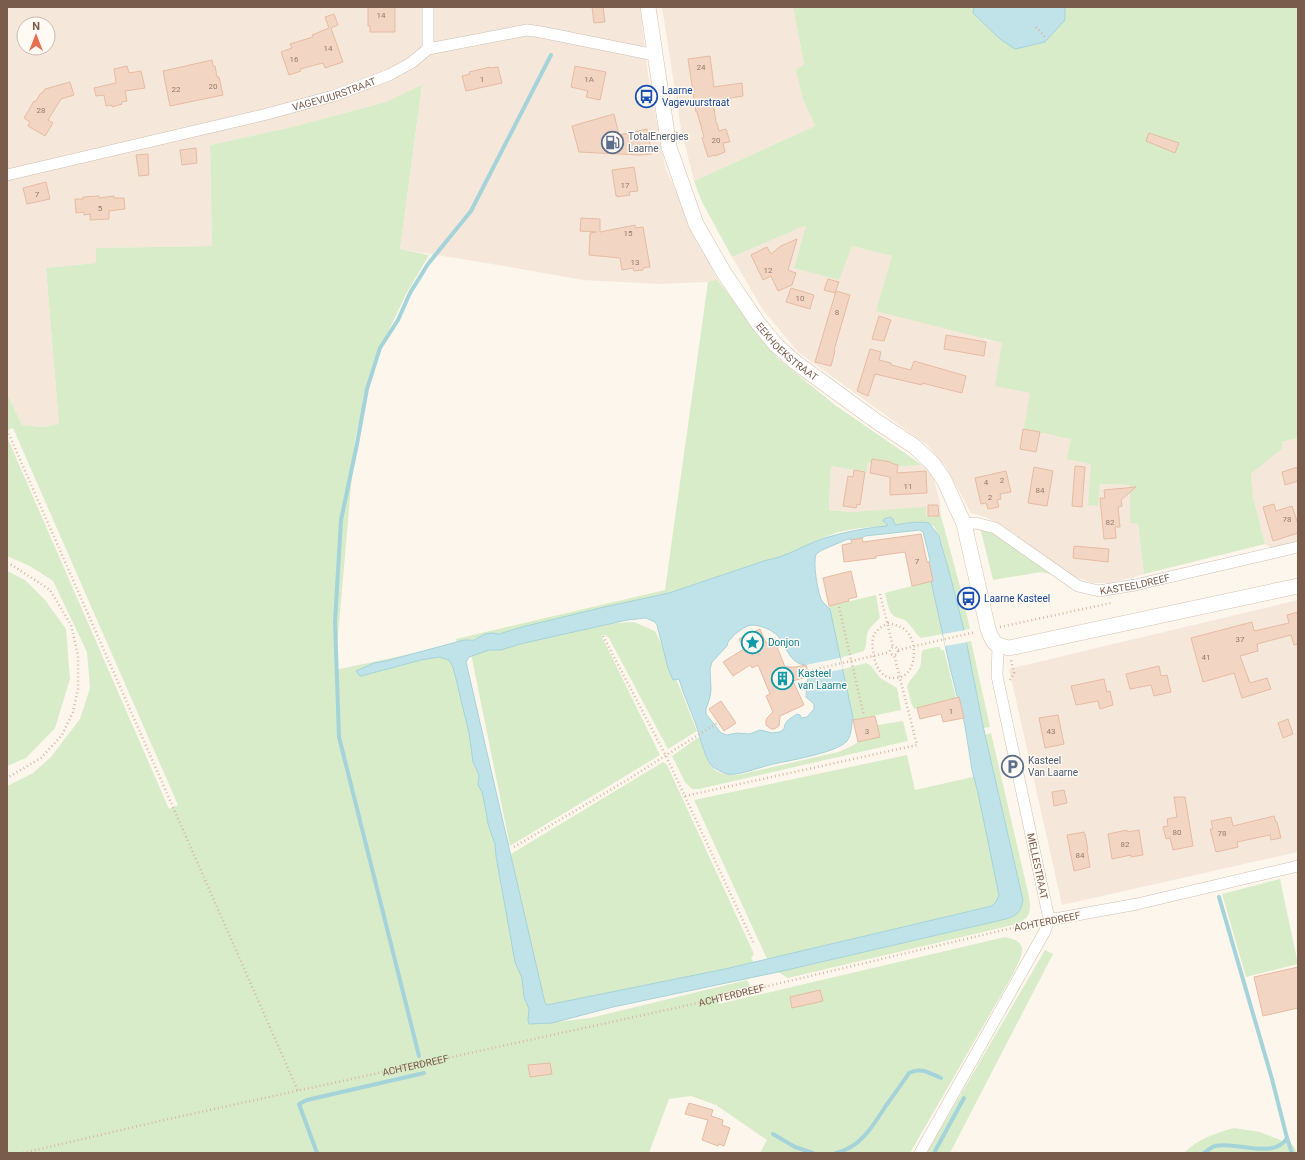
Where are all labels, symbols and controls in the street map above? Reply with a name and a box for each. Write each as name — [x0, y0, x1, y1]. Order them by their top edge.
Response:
house number: 14 — [377, 11, 386, 20]
north arrow — [16, 16, 56, 56]
text: N — [32, 20, 40, 33]
house number: 14 — [324, 44, 333, 53]
house number: 16 — [290, 55, 299, 64]
house number: 24 — [697, 63, 706, 72]
street label: VAGEVUURSTRAAT — [291, 75, 377, 113]
house number: 1 — [480, 75, 484, 84]
house number: 1A — [584, 75, 595, 84]
house number: 20 — [209, 82, 218, 91]
bus stop icon: Laarne Vagevuurstraat — [634, 83, 660, 109]
house number: 22 — [172, 85, 181, 94]
place label: Laarne Vagevuurstraat — [662, 85, 729, 108]
house number: 28 — [37, 106, 46, 115]
fuel station icon: TotalEnergies Laarne — [600, 129, 626, 155]
place label: TotalEnergies Laarne — [628, 131, 689, 154]
house number: 20 — [712, 136, 721, 145]
house number: 17 — [621, 181, 630, 190]
house number: 7 — [35, 190, 40, 199]
house number: 5 — [98, 204, 103, 213]
house number: 15 — [624, 229, 633, 238]
house number: 13 — [631, 258, 640, 267]
house number: 12 — [764, 266, 773, 275]
house number: 10 — [796, 294, 805, 303]
house number: 8 — [835, 308, 840, 317]
street label: EEKHOEKSTRAAT — [754, 321, 820, 383]
house number: 2 — [1000, 476, 1005, 485]
house number: 4 — [984, 478, 989, 487]
house number: 11 — [904, 482, 913, 491]
house number: 84 — [1036, 486, 1045, 495]
house number: 2 — [988, 493, 993, 502]
house number: 78 — [1283, 515, 1292, 524]
house number: 82 — [1106, 518, 1115, 527]
house number: 7 — [915, 557, 920, 566]
street label: KASTEELDREEF — [1099, 572, 1171, 597]
bus stop icon: Laarne Kasteel — [955, 585, 981, 611]
place label: Laarne Kasteel — [984, 593, 1050, 604]
place icon: Donjon — [739, 629, 765, 655]
house number: 37 — [1236, 635, 1245, 644]
place label: Donjon — [768, 637, 799, 648]
house number: 41 — [1202, 653, 1211, 662]
building icon: Kasteel van Laarne — [769, 666, 795, 692]
place label: Kasteel van Laarne — [798, 668, 847, 691]
house number: 1 — [949, 707, 953, 716]
house number: 3 — [865, 727, 869, 736]
house number: 43 — [1047, 727, 1056, 736]
parking icon: Kasteel Van Laarne — [1000, 753, 1026, 779]
place label: Kasteel Van Laarne — [1028, 755, 1078, 778]
house number: 80 — [1173, 828, 1182, 837]
house number: 78 — [1218, 829, 1227, 838]
street label: MELLESTRAAT — [1025, 832, 1050, 900]
house number: 82 — [1121, 840, 1130, 849]
house number: 84 — [1076, 851, 1085, 860]
street label: ACHTERDREEF — [1013, 910, 1082, 933]
street label: ACHTERDREEF — [698, 982, 766, 1008]
street label: ACHTERDREEF — [381, 1053, 450, 1078]

